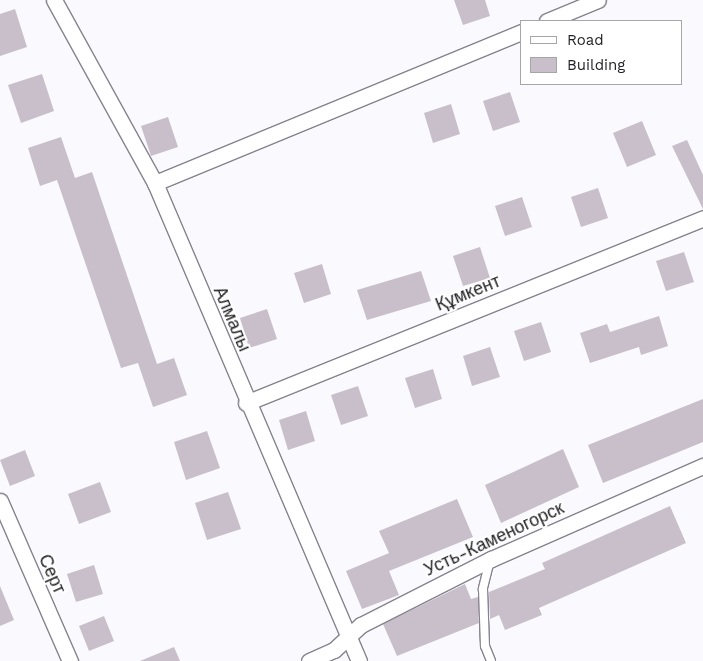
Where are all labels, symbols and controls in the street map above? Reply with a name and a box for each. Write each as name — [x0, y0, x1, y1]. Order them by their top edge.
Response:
legend — [520, 20, 683, 85]
text: Road — [567, 31, 604, 49]
text: Building — [567, 56, 625, 74]
street label: Құмкент — [432, 270, 504, 316]
street label: Алмалы — [209, 283, 255, 355]
street label: Усть-Каменогорск — [421, 497, 567, 581]
street label: Серт — [34, 551, 70, 597]

